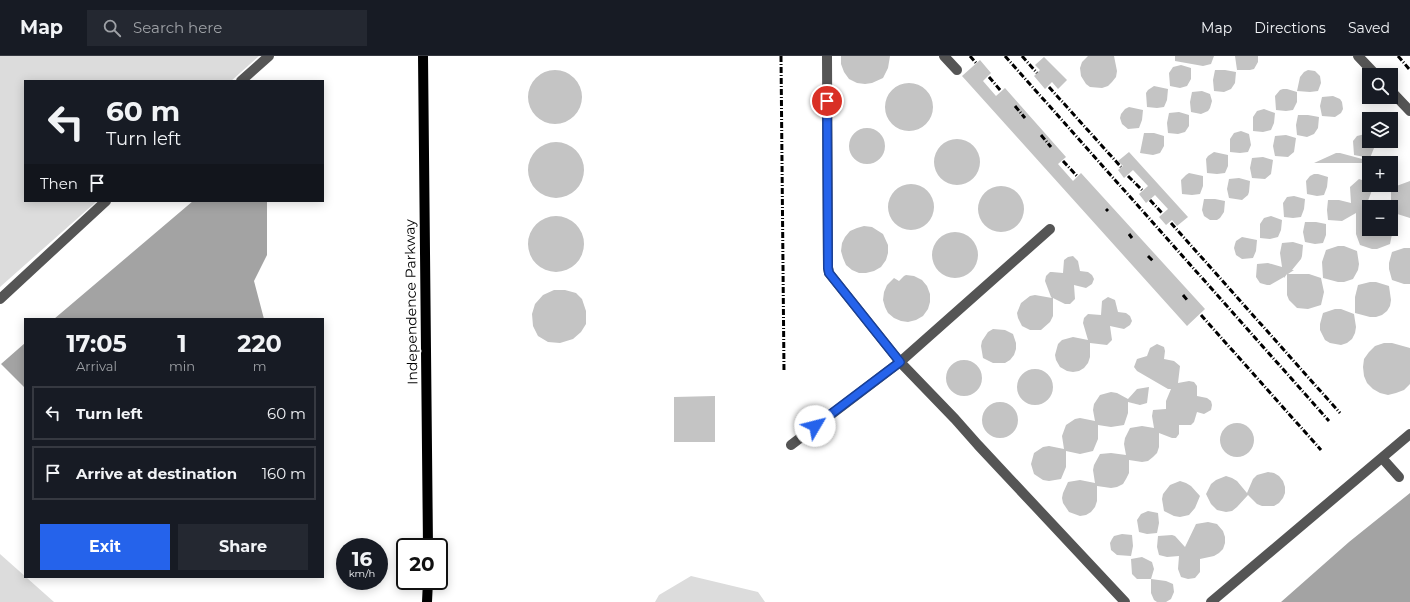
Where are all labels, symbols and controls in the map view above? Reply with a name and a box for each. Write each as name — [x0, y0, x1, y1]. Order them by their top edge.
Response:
search box — [87, 10, 367, 46]
text: Map — [20, 16, 63, 39]
icon: search — [101, 17, 123, 39]
text: Search here — [133, 18, 222, 37]
text: Map — [1201, 19, 1232, 37]
text: Directions — [1254, 19, 1326, 37]
text: Saved — [1348, 19, 1390, 37]
map controls — [1362, 68, 1398, 236]
button: search — [1362, 68, 1398, 104]
pin — [810, 84, 844, 118]
icon: arrive — [816, 90, 838, 112]
text: 60 m — [106, 94, 180, 128]
icon: left — [40, 96, 92, 148]
button: layers — [1362, 112, 1398, 148]
text: Turn left — [106, 128, 181, 150]
button: + — [1362, 156, 1398, 192]
icon: arrive — [86, 172, 108, 194]
text: Then — [40, 174, 78, 193]
button: − — [1362, 200, 1398, 236]
street label: Independence Parkway — [401, 219, 421, 385]
text: 17:05 — [66, 329, 127, 358]
text: 1 — [177, 329, 187, 358]
text: 220 — [237, 329, 282, 358]
text: Arrival — [76, 358, 117, 374]
text: min — [169, 358, 195, 374]
text: m — [253, 358, 266, 374]
icon: left — [42, 402, 64, 424]
text: Turn left — [76, 404, 143, 423]
text: 60 m — [267, 404, 306, 423]
position arrow — [794, 405, 836, 447]
icon: arrive — [42, 462, 64, 484]
text: Arrive at destination — [76, 464, 237, 483]
text: 160 m — [262, 464, 306, 483]
button: Exit — [40, 524, 170, 570]
button: Share — [178, 524, 308, 570]
speed limit sign: 20 — [396, 538, 448, 590]
text: 16 — [352, 547, 372, 571]
text: km/h — [349, 567, 375, 580]

